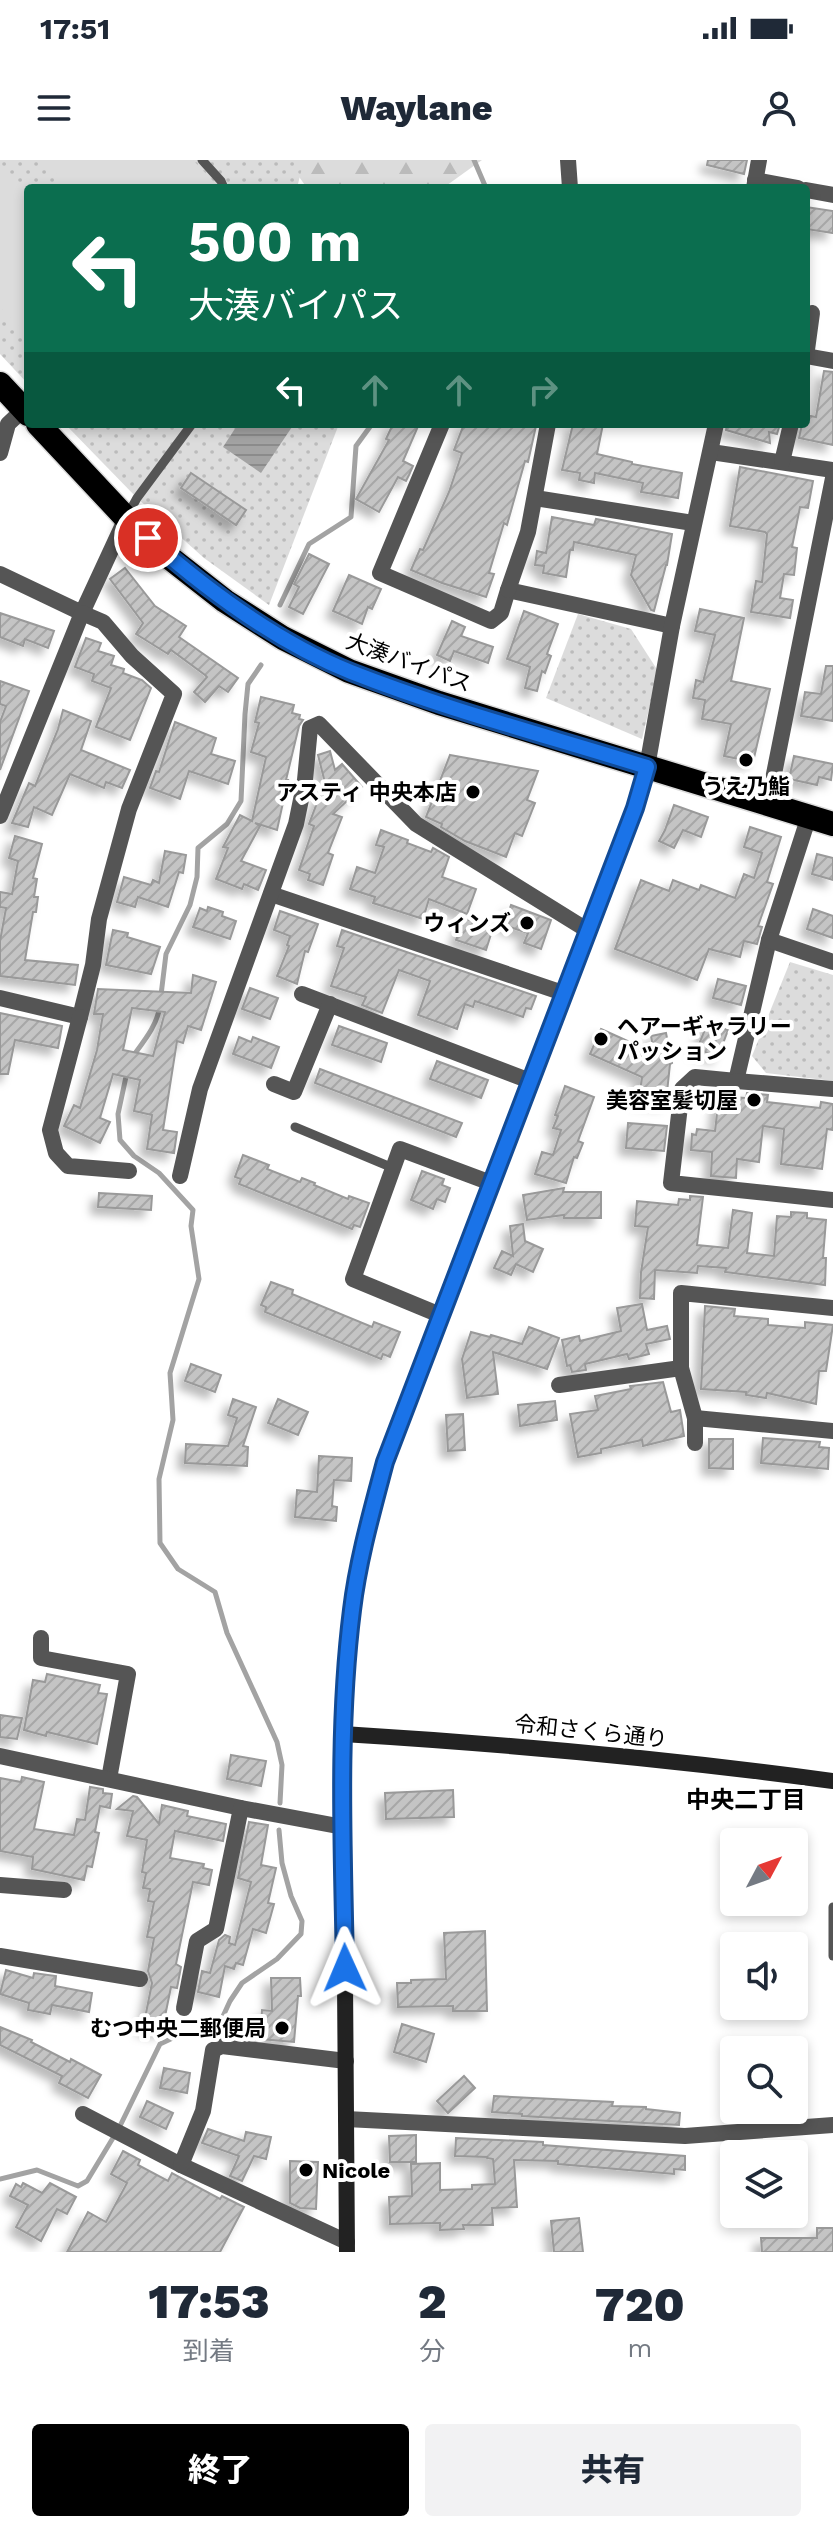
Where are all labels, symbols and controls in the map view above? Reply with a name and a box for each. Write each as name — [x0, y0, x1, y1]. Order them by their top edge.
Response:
text: 17:51 — [40, 11, 110, 46]
icon: menu — [32, 86, 76, 130]
icon: person — [757, 86, 801, 130]
text: Waylane — [340, 87, 493, 129]
text: 500 m — [188, 209, 362, 275]
icon: left — [56, 216, 160, 320]
text: 大湊バイパス — [188, 285, 403, 327]
icon: left — [269, 368, 313, 412]
icon: ahead — [353, 368, 397, 412]
icon: ahead — [437, 368, 481, 412]
icon: right — [521, 368, 565, 412]
pin — [114, 504, 182, 572]
icon: arrive — [126, 516, 170, 560]
street label: 大湊バイパス — [343, 628, 475, 697]
marker: うえ乃鮨 — [737, 751, 755, 769]
place label: うえ乃鮨 — [702, 774, 790, 799]
place label: アスティ 中央本店 — [276, 780, 457, 805]
marker: アスティ 中央本店 — [464, 783, 482, 801]
place label: ウィンズ — [423, 911, 511, 936]
marker: ウィンズ — [518, 914, 536, 932]
place label: ヘアーギャラリー パッション — [617, 1014, 792, 1064]
marker: ヘアーギャラリー パッション — [592, 1030, 610, 1048]
place label: 美容室髪切屋 — [606, 1088, 738, 1113]
marker: 美容室髪切屋 — [745, 1091, 763, 1109]
street label: 令和さくら通り — [513, 1711, 669, 1752]
district label: 中央二丁目 — [686, 1786, 806, 1814]
north arrow — [720, 1828, 808, 1916]
map controls — [720, 1828, 808, 2228]
position arrow — [303, 1926, 387, 2010]
button: sound — [720, 1932, 808, 2020]
place label: むつ中央二郵便局 — [90, 2016, 266, 2041]
marker: むつ中央二郵便局 — [273, 2019, 291, 2037]
button: search — [720, 2036, 808, 2124]
button: layers — [720, 2140, 808, 2228]
place label: Nicole — [322, 2158, 390, 2183]
marker: Nicole — [297, 2161, 315, 2179]
text: 17:53 — [148, 2273, 270, 2330]
text: 2 — [418, 2273, 447, 2330]
text: 720 — [595, 2276, 685, 2333]
text: m — [627, 2333, 652, 2363]
text: 到着 — [183, 2336, 235, 2366]
text: 分 — [419, 2336, 445, 2366]
button: 終了 — [32, 2424, 409, 2516]
button: 共有 — [425, 2424, 801, 2516]

